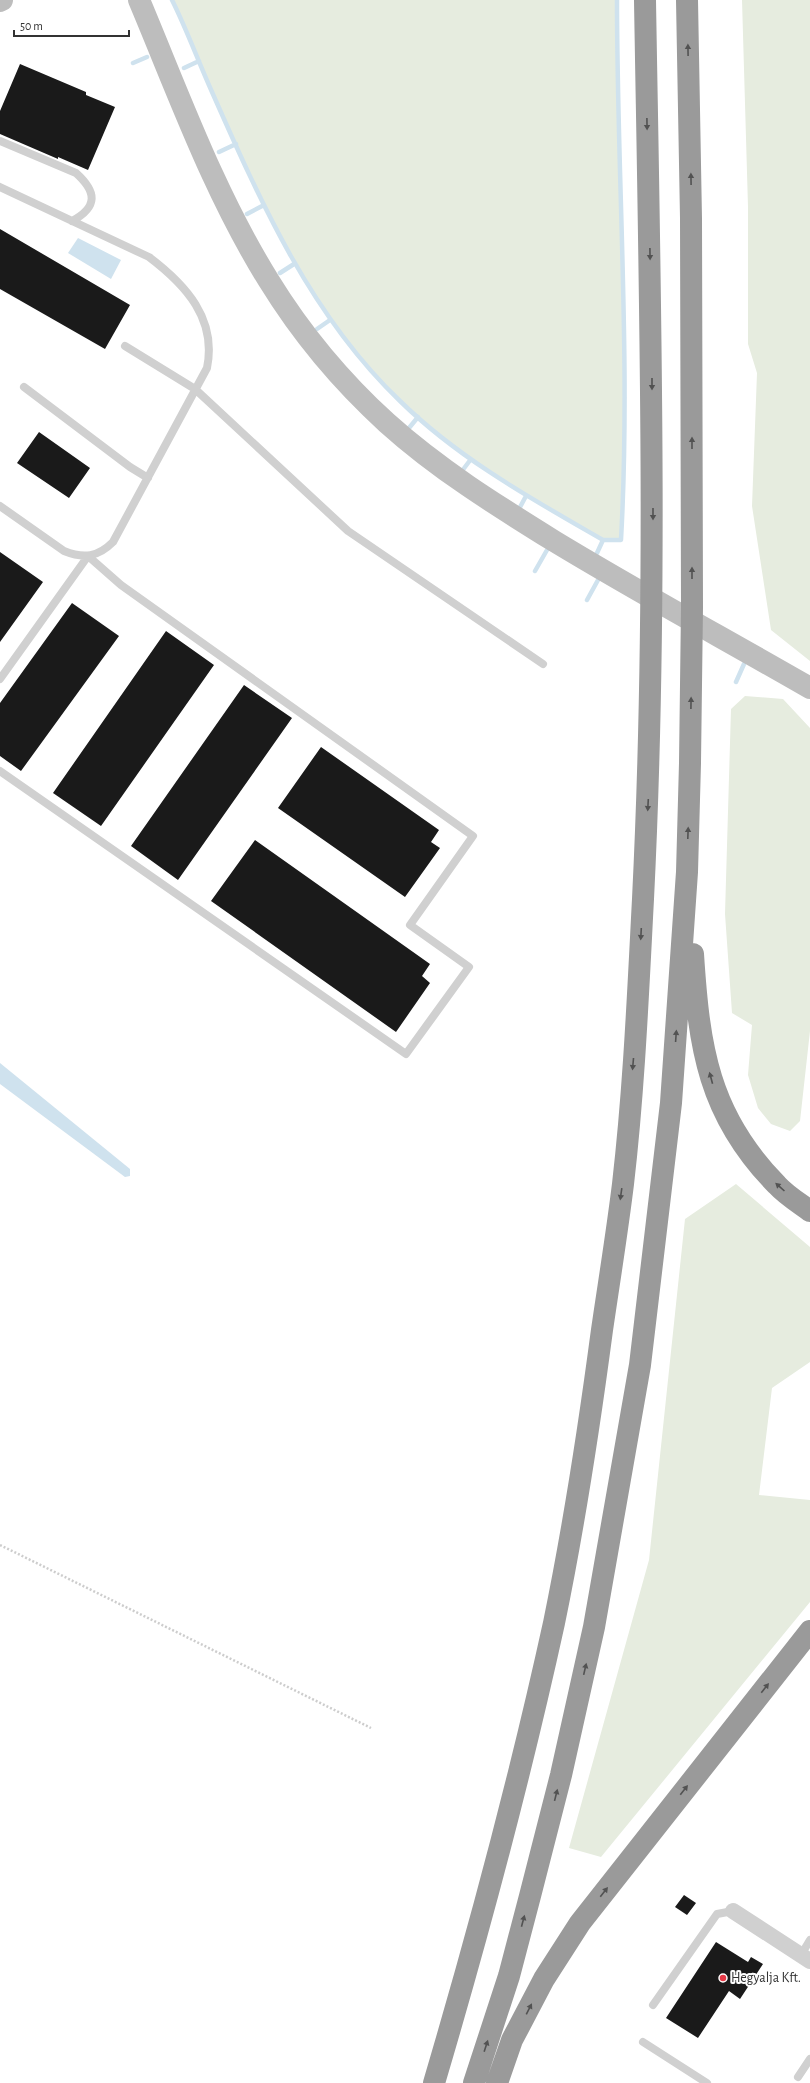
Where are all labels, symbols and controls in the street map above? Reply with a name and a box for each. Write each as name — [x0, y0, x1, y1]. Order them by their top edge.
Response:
scale bar — [14, 12, 129, 38]
text: 50 m — [20, 20, 43, 32]
one-way arrow — [685, 43, 691, 56]
one-way arrow — [644, 118, 650, 131]
one-way arrow — [687, 173, 694, 185]
one-way arrow — [647, 248, 653, 261]
one-way arrow — [649, 378, 655, 391]
one-way arrow — [689, 436, 695, 449]
one-way arrow — [650, 508, 656, 521]
one-way arrow — [689, 566, 695, 579]
one-way arrow — [688, 696, 694, 709]
one-way arrow — [644, 799, 651, 811]
one-way arrow — [685, 826, 691, 839]
one-way arrow — [638, 928, 645, 940]
one-way arrow — [672, 1030, 679, 1043]
one-way arrow — [629, 1058, 636, 1070]
one-way arrow — [708, 1072, 714, 1084]
one-way arrow — [775, 1183, 784, 1192]
one-way arrow — [618, 1187, 624, 1200]
one-way arrow — [582, 1663, 588, 1675]
one-way arrow — [760, 1683, 769, 1694]
one-way arrow — [680, 1785, 689, 1796]
one-way arrow — [553, 1789, 559, 1802]
one-way arrow — [600, 1887, 608, 1898]
one-way arrow — [521, 1915, 527, 1928]
place label: Hegyalja Kft. — [731, 1971, 801, 1985]
marker: Hegyalja Kft. — [718, 1973, 728, 1983]
one-way arrow — [525, 2003, 532, 2014]
one-way arrow — [483, 2040, 489, 2052]

